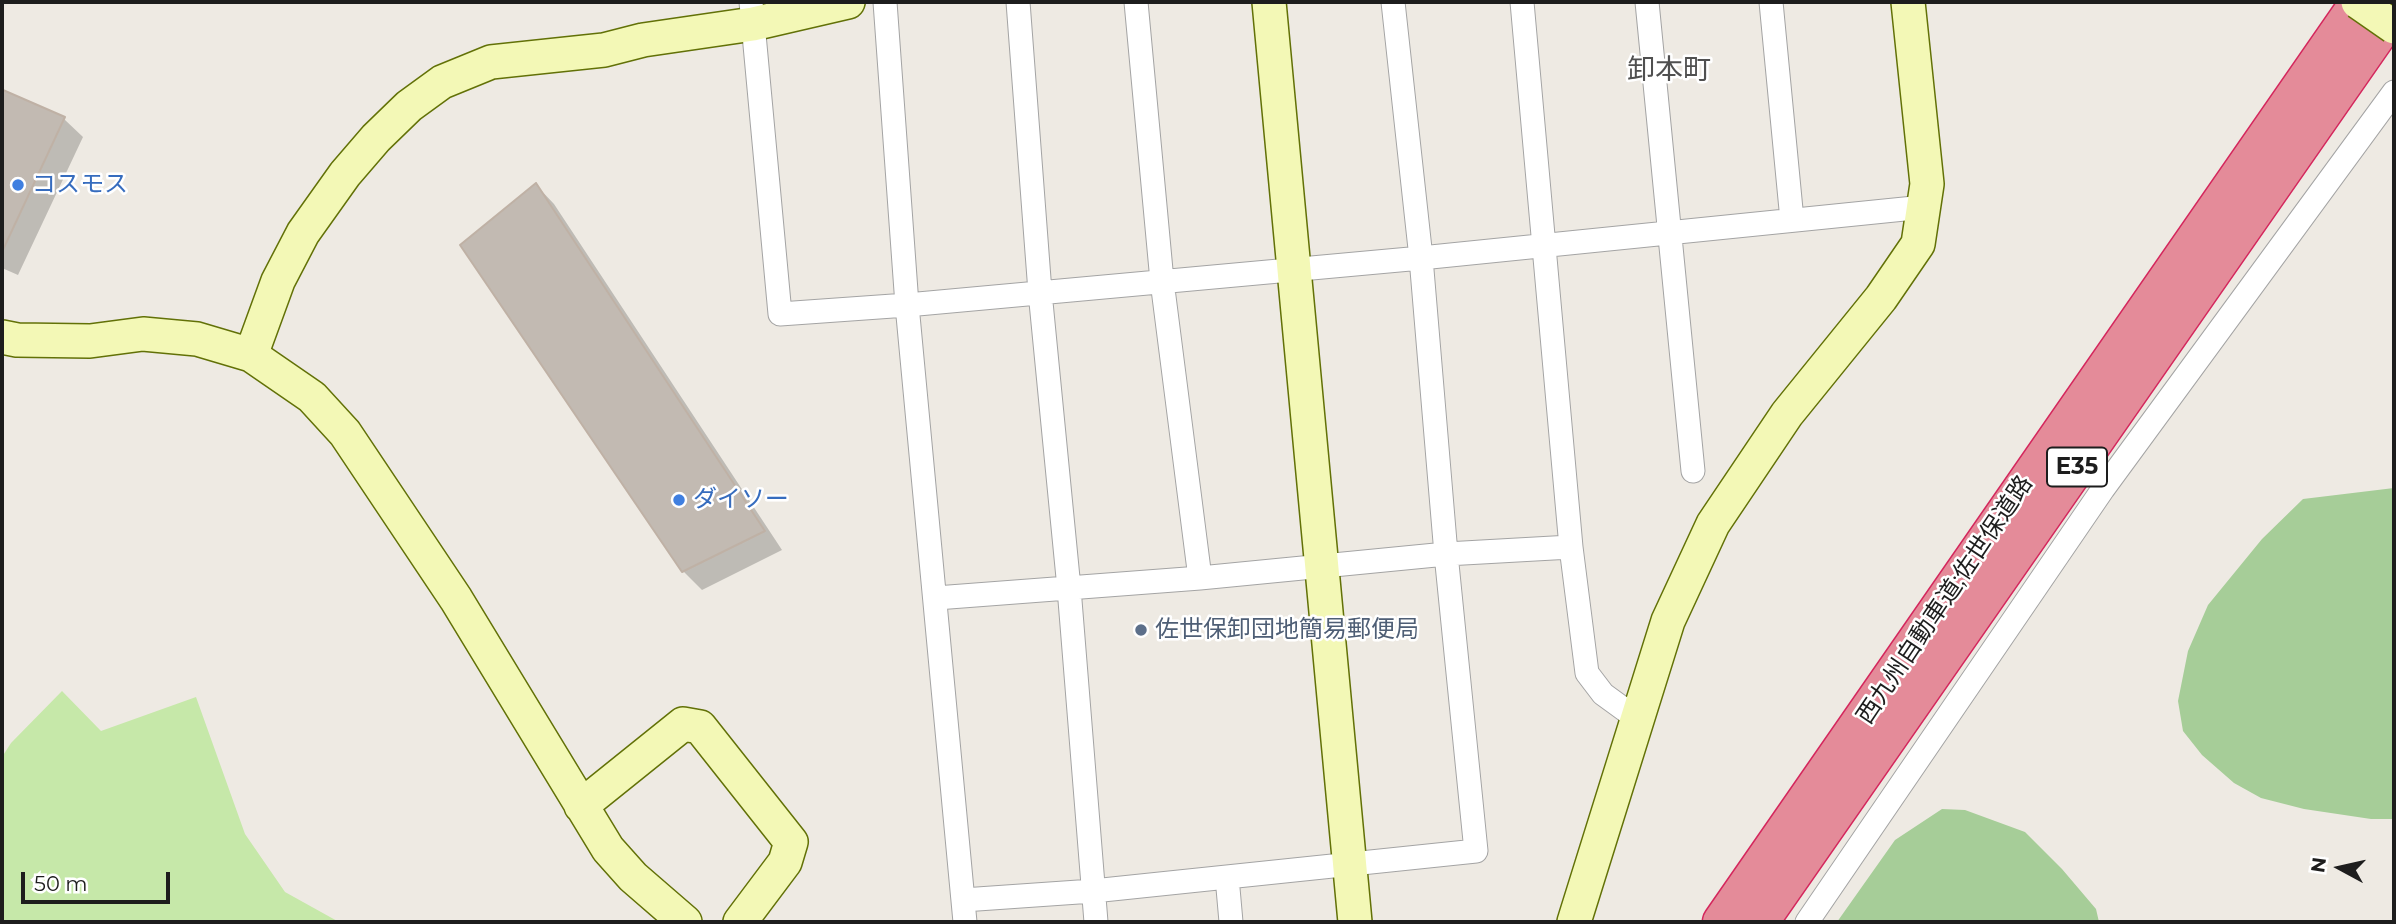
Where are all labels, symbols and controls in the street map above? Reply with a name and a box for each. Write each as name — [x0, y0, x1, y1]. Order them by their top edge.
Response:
district label: 卸本町 — [1627, 54, 1711, 88]
place label: コスモス — [32, 171, 128, 199]
marker: コスモス — [10, 177, 26, 193]
road number: E35 — [2047, 447, 2107, 486]
street label: 西九州自動車道;佐世保道路 — [1851, 470, 2039, 730]
place label: ダイソー — [693, 486, 789, 514]
marker: ダイソー — [671, 492, 687, 508]
place label: 佐世保卸団地簡易郵便局 — [1155, 616, 1419, 644]
marker: 佐世保卸団地簡易郵便局 — [1133, 622, 1149, 638]
north arrow — [2305, 833, 2375, 903]
text: N — [2306, 856, 2331, 874]
scale bar — [24, 858, 173, 902]
text: 50 m — [34, 871, 88, 896]

